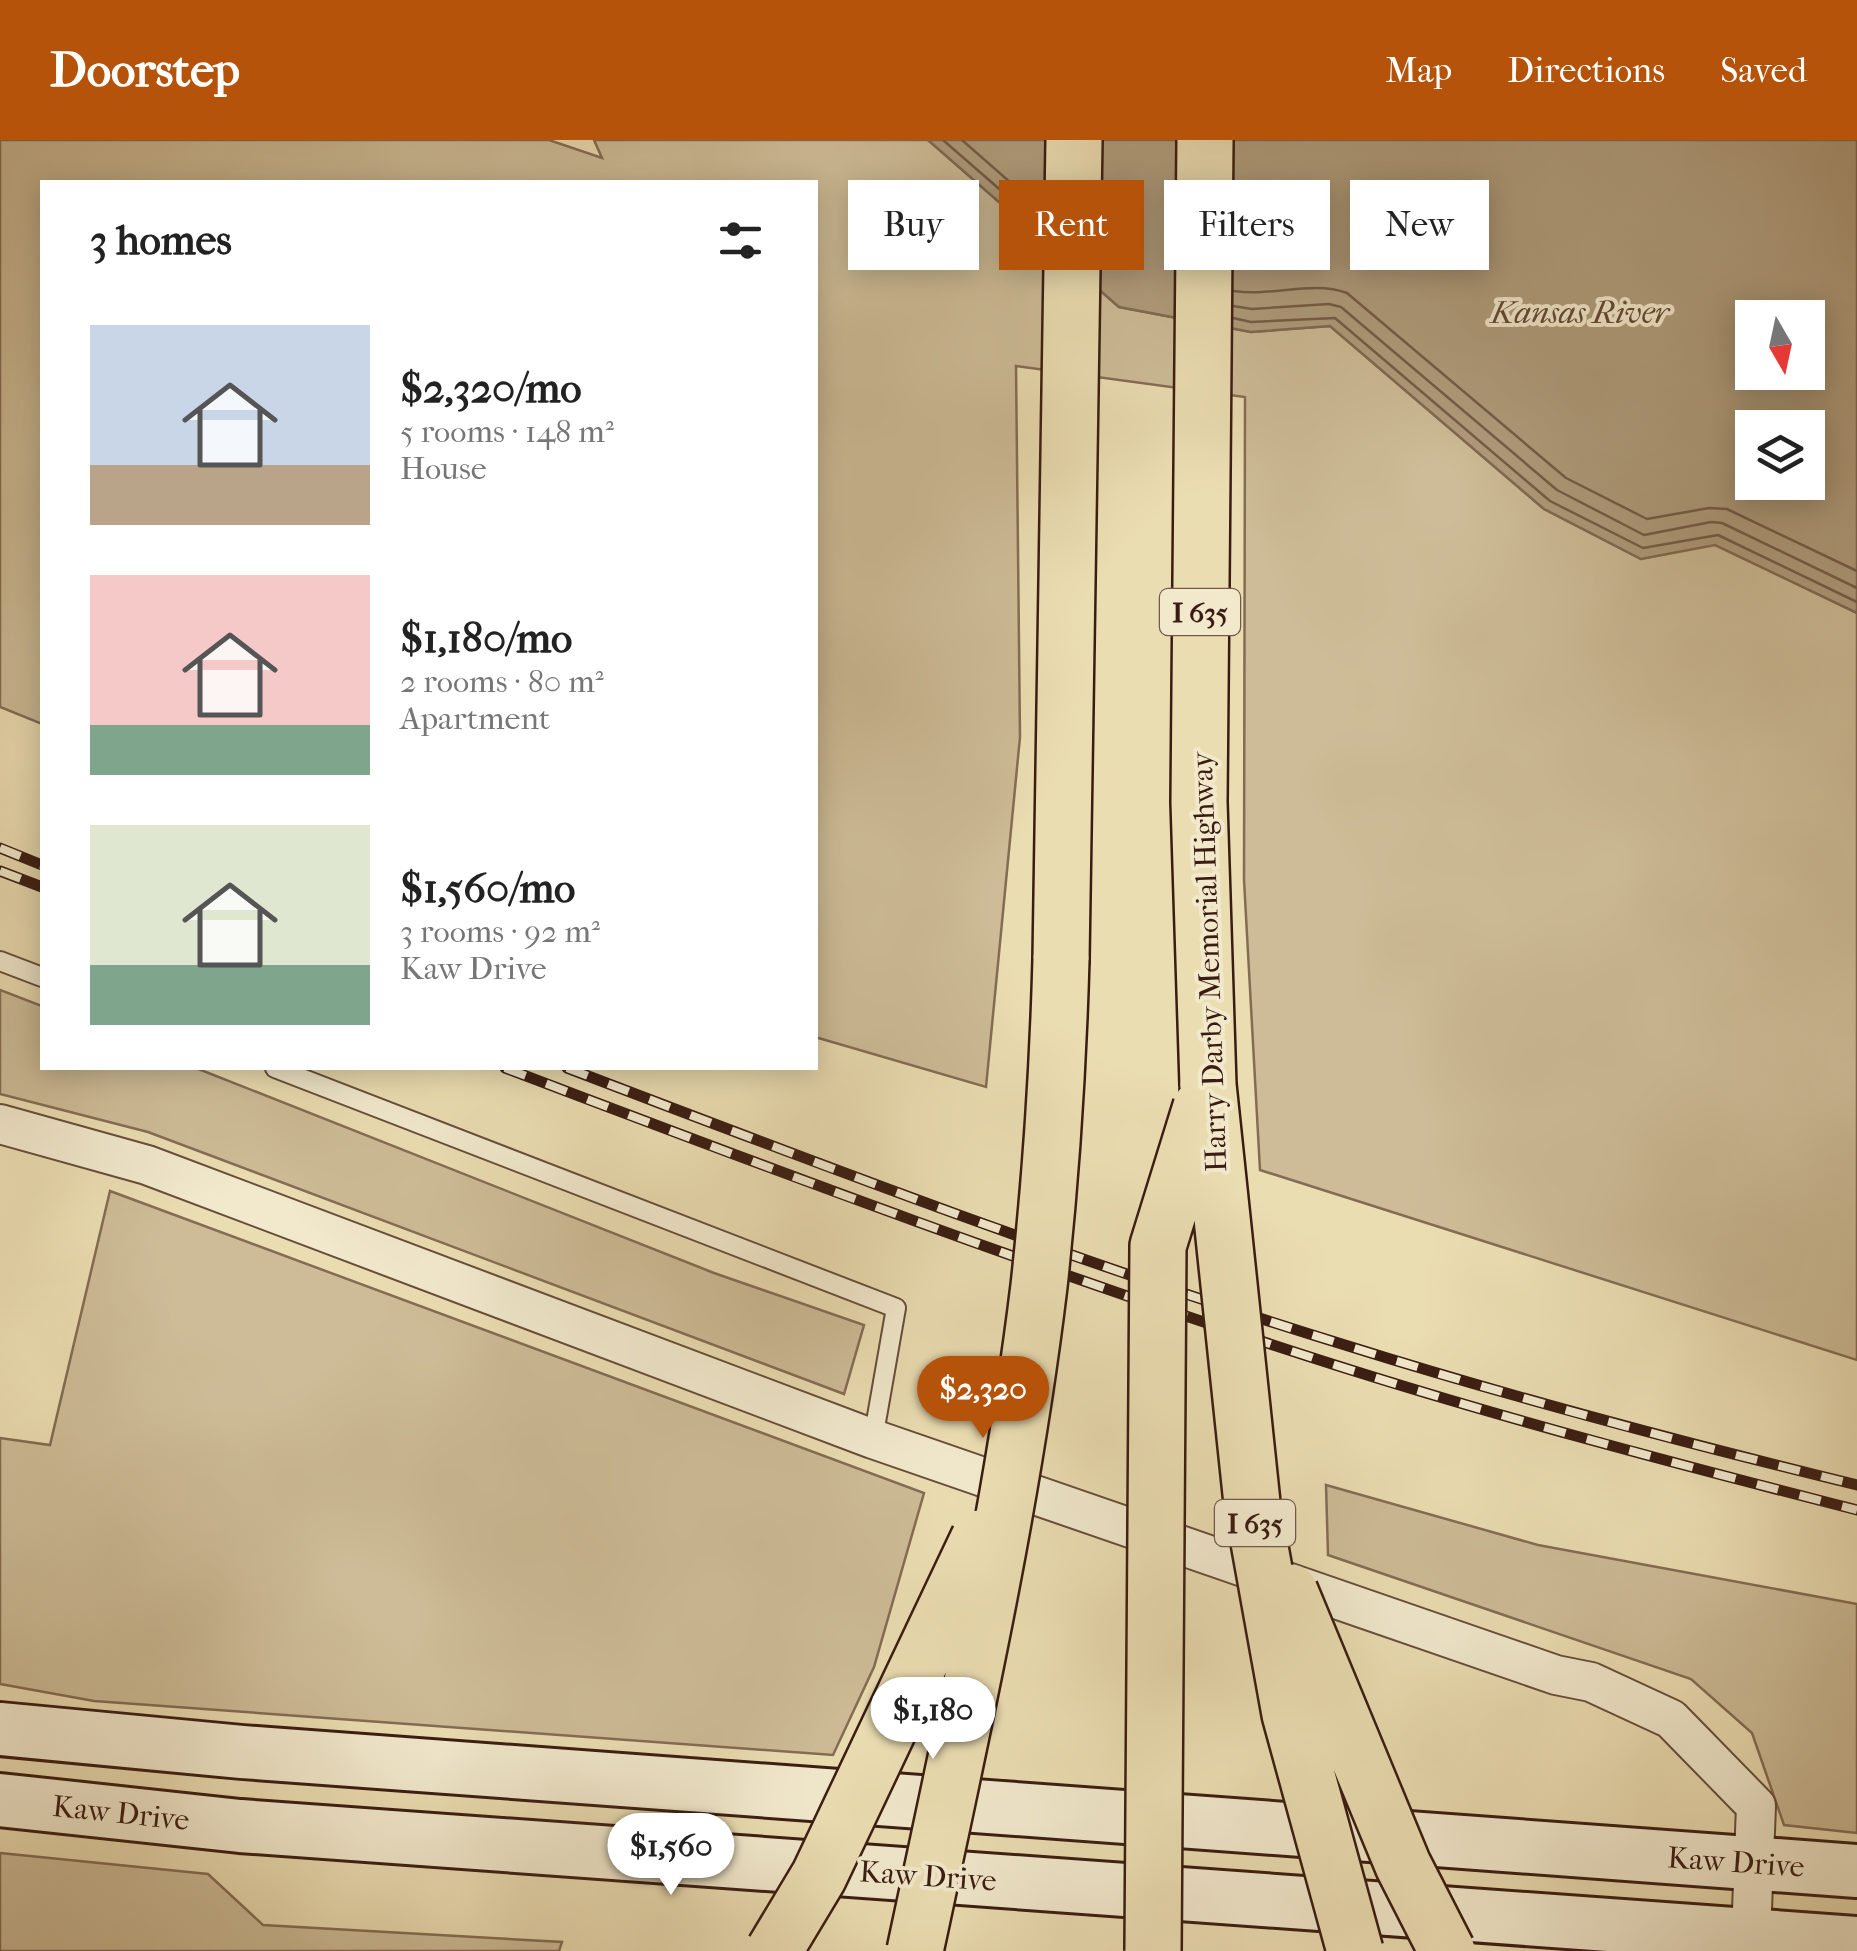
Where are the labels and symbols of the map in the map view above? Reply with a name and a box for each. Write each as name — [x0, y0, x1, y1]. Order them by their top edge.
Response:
water label: Kansas River — [1489, 294, 1672, 331]
north arrow — [1735, 300, 1825, 390]
road number: I 635 — [1160, 589, 1240, 635]
street label: Harry Darby Memorial Highway — [1185, 750, 1234, 1173]
pin: $2,320 — [902, 1356, 1064, 1441]
road number: I 635 — [1215, 1500, 1295, 1546]
pin: $1,180 — [852, 1677, 1014, 1762]
street label: Kaw Drive — [51, 1789, 191, 1838]
pin: $1,560 — [590, 1813, 752, 1898]
street label: Kaw Drive — [1666, 1840, 1806, 1885]
street label: Kaw Drive — [858, 1854, 998, 1899]

